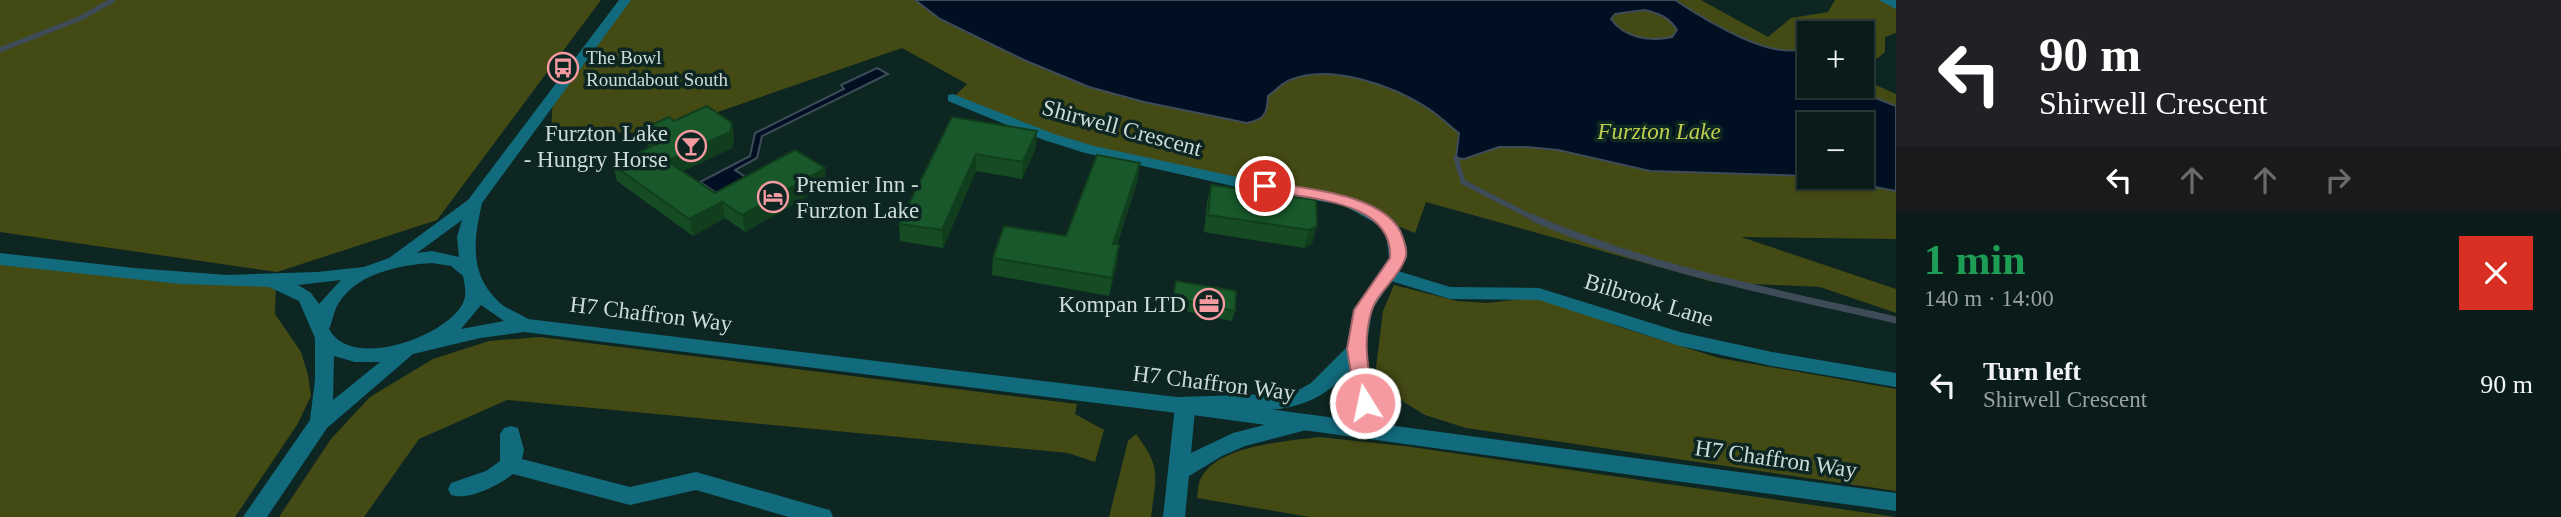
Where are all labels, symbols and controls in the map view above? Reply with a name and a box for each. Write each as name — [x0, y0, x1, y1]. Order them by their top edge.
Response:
map controls — [1797, 21, 1874, 189]
button: + — [1797, 21, 1874, 98]
text: 90 m — [2039, 27, 2141, 82]
icon: left — [1924, 28, 2015, 119]
place label: The Bowl Roundabout South — [586, 47, 728, 90]
bus stop icon: The Bowl Roundabout South — [546, 51, 580, 85]
text: Shirwell Crescent — [2039, 85, 2267, 121]
street label: Shirwell Crescent — [1039, 95, 1205, 161]
button: − — [1797, 112, 1874, 189]
park label: Furzton Lake — [1596, 119, 1721, 144]
place label: Furzton Lake - Hungry Horse — [524, 121, 668, 172]
bar icon: Furzton Lake - Hungry Horse — [674, 129, 708, 163]
pin — [1235, 156, 1295, 216]
icon: left — [2100, 161, 2138, 199]
icon: ahead — [2173, 161, 2211, 199]
icon: ahead — [2246, 161, 2284, 199]
icon: right — [2319, 161, 2357, 199]
icon: arrive — [1246, 167, 1284, 205]
place label: Premier Inn - Furzton Lake — [796, 172, 919, 223]
hotel icon: Premier Inn - Furzton Lake — [756, 180, 790, 214]
button: close — [2459, 236, 2533, 310]
text: 1 min — [1924, 237, 2026, 283]
street label: Bilbrook Lane — [1582, 269, 1716, 331]
text: 140 m · 14:00 — [1924, 286, 2054, 311]
office icon: Kompan LTD — [1192, 287, 1226, 321]
street label: H7 Chaffron Way — [568, 292, 734, 336]
place label: Kompan LTD — [1058, 292, 1186, 317]
text: Turn left — [1983, 357, 2081, 386]
street label: H7 Chaffron Way — [1131, 361, 1297, 405]
position arrow — [1328, 366, 1402, 440]
icon: left — [1924, 366, 1962, 404]
text: 90 m — [2480, 370, 2533, 399]
text: Shirwell Crescent — [1983, 387, 2147, 412]
street label: H7 Chaffron Way — [1693, 435, 1859, 483]

